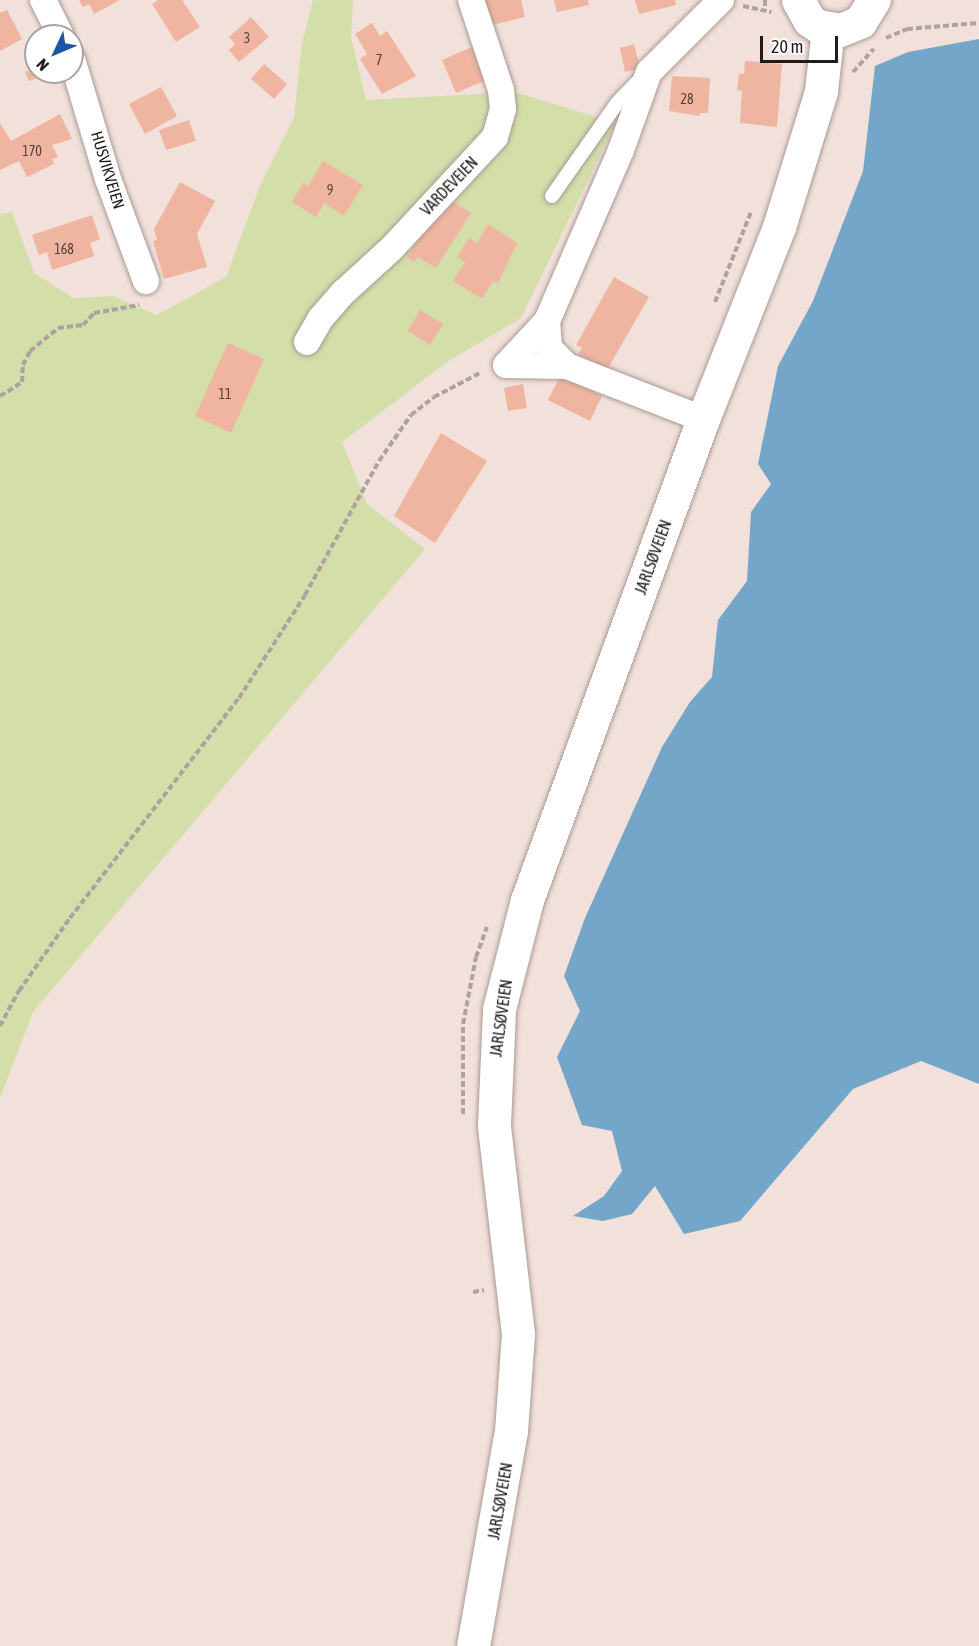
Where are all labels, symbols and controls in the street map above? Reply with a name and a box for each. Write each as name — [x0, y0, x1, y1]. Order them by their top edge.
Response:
north arrow — [24, 24, 84, 84]
scale bar — [763, 24, 841, 62]
house number: 3 — [244, 30, 250, 46]
text: 20 m — [771, 36, 803, 57]
house number: 7 — [376, 52, 382, 68]
text: N — [33, 55, 52, 75]
house number: 28 — [680, 91, 694, 107]
street label: HUSVIKVEIEN — [87, 129, 129, 211]
house number: 170 — [22, 143, 42, 159]
street label: VARDEVEIEN — [416, 153, 482, 219]
house number: 9 — [327, 182, 333, 198]
house number: 168 — [54, 241, 74, 257]
house number: 11 — [218, 386, 232, 402]
street label: JARLSØVEIEN — [631, 517, 675, 597]
street label: JARLSØVEIEN — [486, 978, 516, 1058]
street label: JARLSØVEIEN — [484, 1461, 516, 1541]

